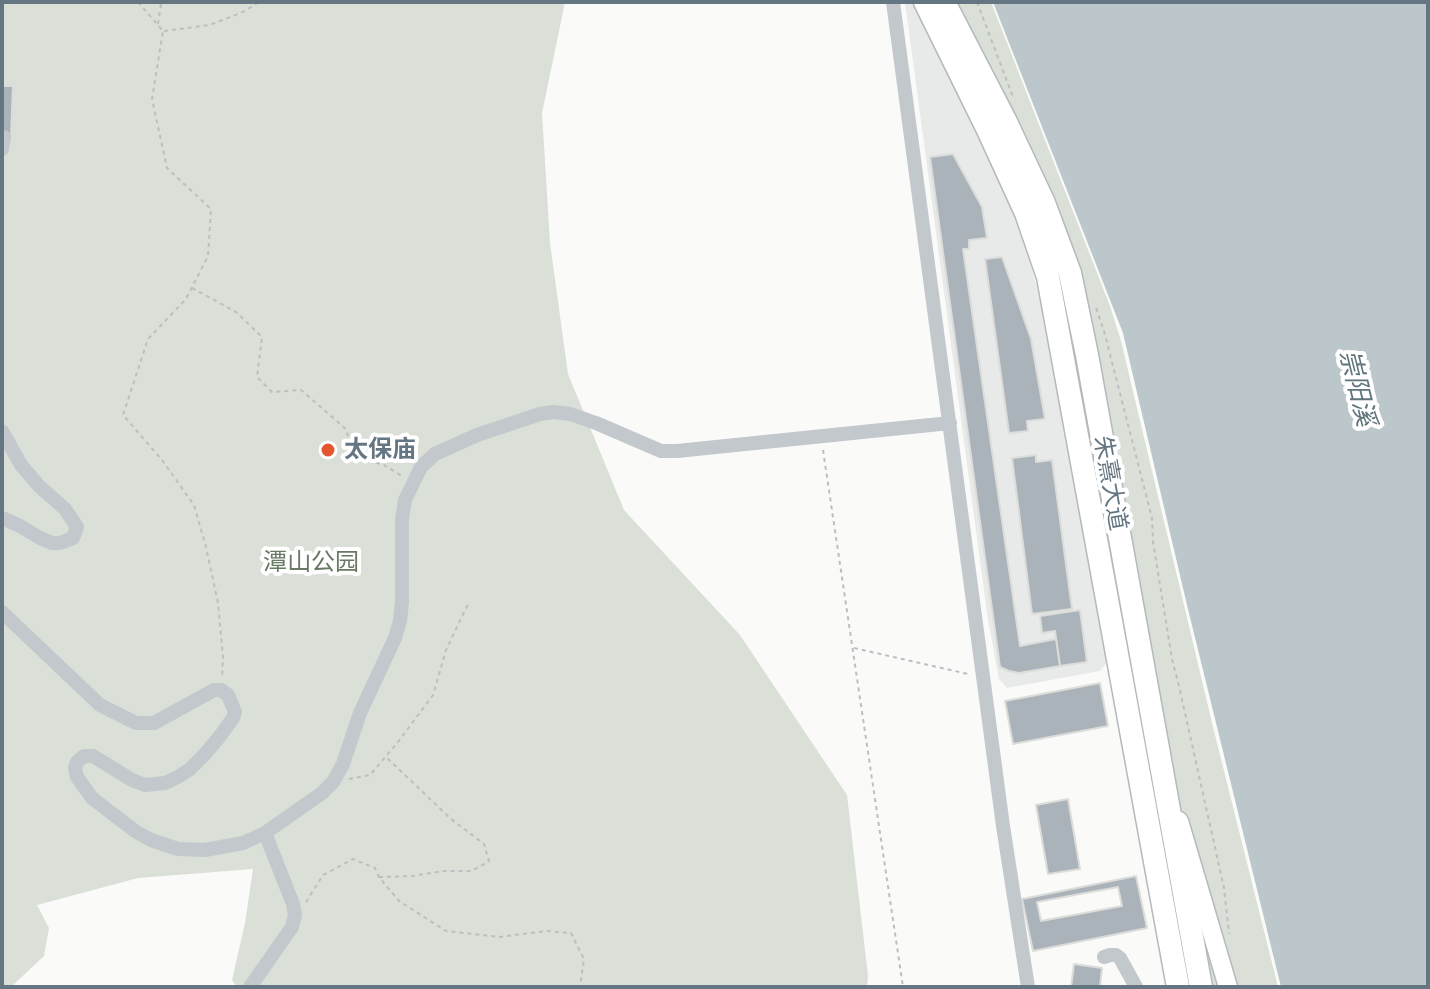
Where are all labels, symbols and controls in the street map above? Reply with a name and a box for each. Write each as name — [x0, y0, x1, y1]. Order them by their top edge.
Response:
water label: 崇阳溪 — [1332, 346, 1382, 430]
street label: 朱熹大道 — [1087, 433, 1133, 533]
place label: 太保庙 — [344, 436, 416, 464]
marker: 太保庙 — [319, 441, 337, 459]
park label: 潭山公园 — [263, 549, 359, 577]

